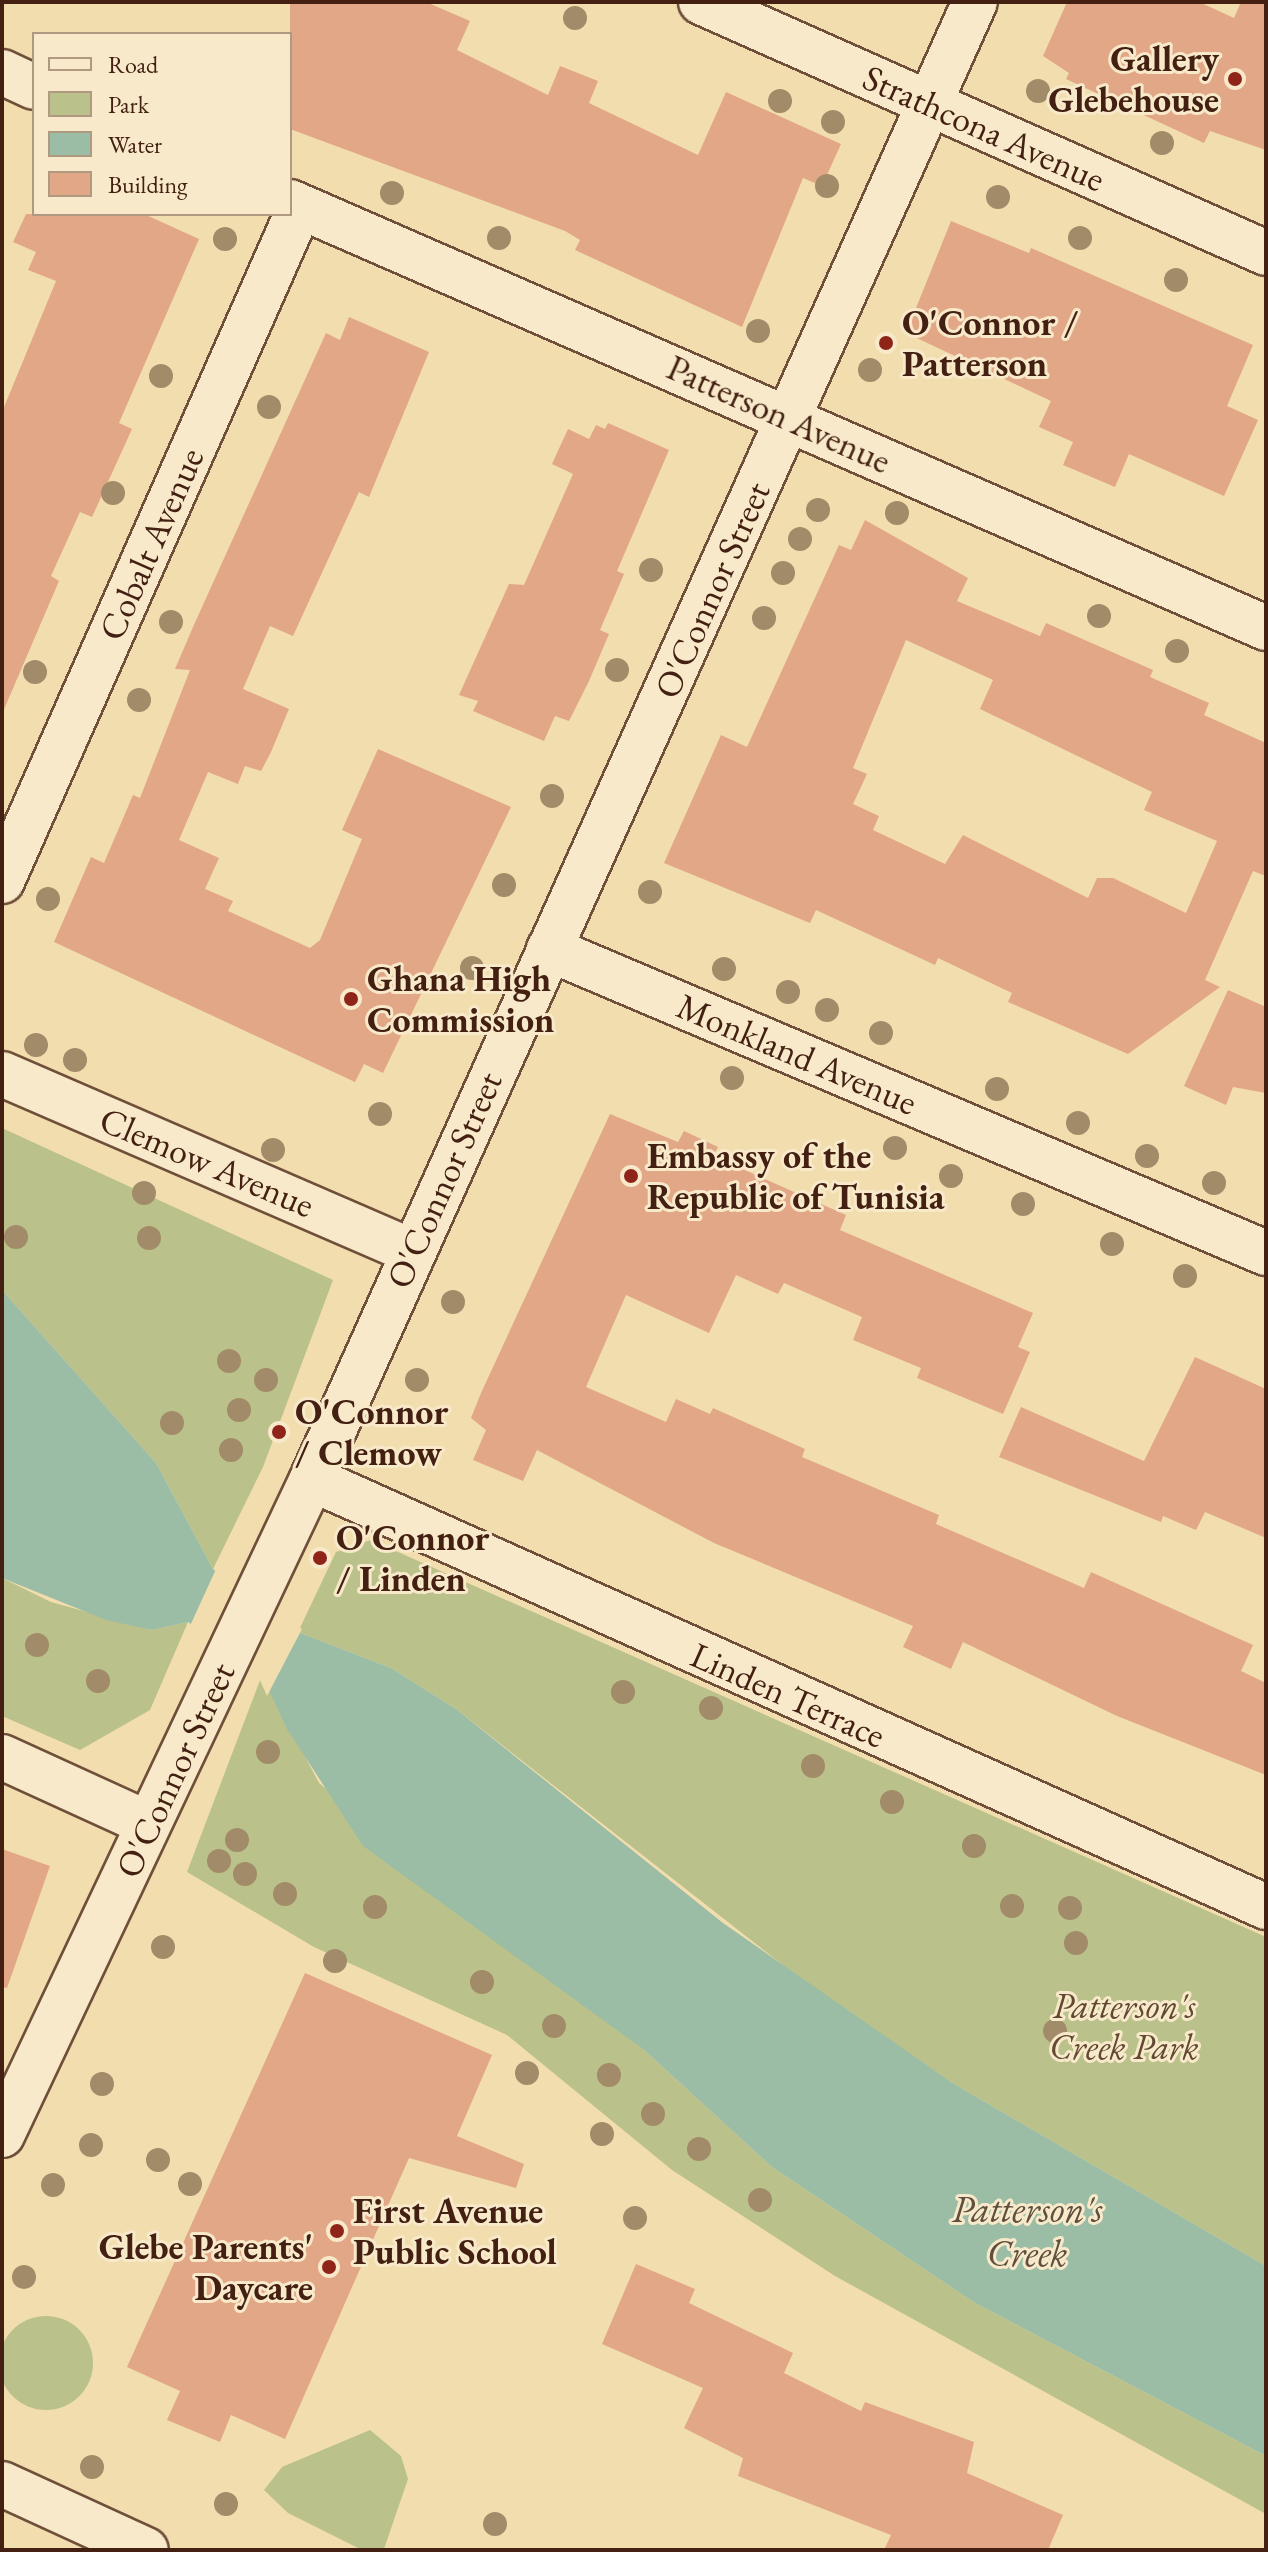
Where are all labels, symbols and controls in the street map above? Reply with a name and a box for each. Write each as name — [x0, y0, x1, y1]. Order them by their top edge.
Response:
legend — [32, 32, 292, 216]
place label: Gallery Glebehouse — [1048, 36, 1219, 121]
text: Road — [108, 49, 158, 80]
street label: Strathcona Avenue — [856, 55, 1112, 201]
marker: Gallery Glebehouse — [1226, 70, 1244, 88]
text: Park — [108, 89, 149, 120]
text: Water — [108, 129, 162, 160]
text: Building — [108, 169, 188, 200]
place label: O'Connor / Patterson — [902, 300, 1078, 385]
marker: O'Connor / Patterson — [877, 334, 895, 352]
street label: Patterson Avenue — [661, 345, 897, 483]
street label: Cobalt Avenue — [89, 441, 213, 647]
street label: O'Connor Street — [645, 475, 779, 705]
place label: Ghana High Commission — [367, 956, 554, 1041]
street label: Monkland Avenue — [671, 984, 923, 1124]
marker: Ghana High Commission — [342, 990, 360, 1008]
street label: O'Connor Street — [377, 1065, 511, 1295]
street label: Clemow Avenue — [93, 1097, 321, 1227]
place label: Embassy of the Republic of Tunisia — [647, 1133, 945, 1218]
marker: Embassy of the Republic of Tunisia — [622, 1167, 640, 1185]
place label: O'Connor / Clemow — [295, 1389, 448, 1474]
marker: O'Connor / Clemow — [270, 1423, 288, 1441]
place label: O'Connor / Linden — [336, 1515, 489, 1600]
marker: O'Connor / Linden — [311, 1549, 329, 1567]
street label: Linden Terrace — [684, 1633, 892, 1757]
street label: O'Connor Street — [106, 1656, 244, 1884]
park label: Patterson's Creek Park — [1049, 1983, 1199, 2068]
water label: Patterson's Creek — [951, 2186, 1103, 2276]
place label: First Avenue Public School — [353, 2188, 557, 2273]
marker: First Avenue Public School — [328, 2222, 346, 2240]
place label: Glebe Parents' Daycare — [99, 2224, 313, 2309]
marker: Glebe Parents' Daycare — [320, 2258, 338, 2276]

